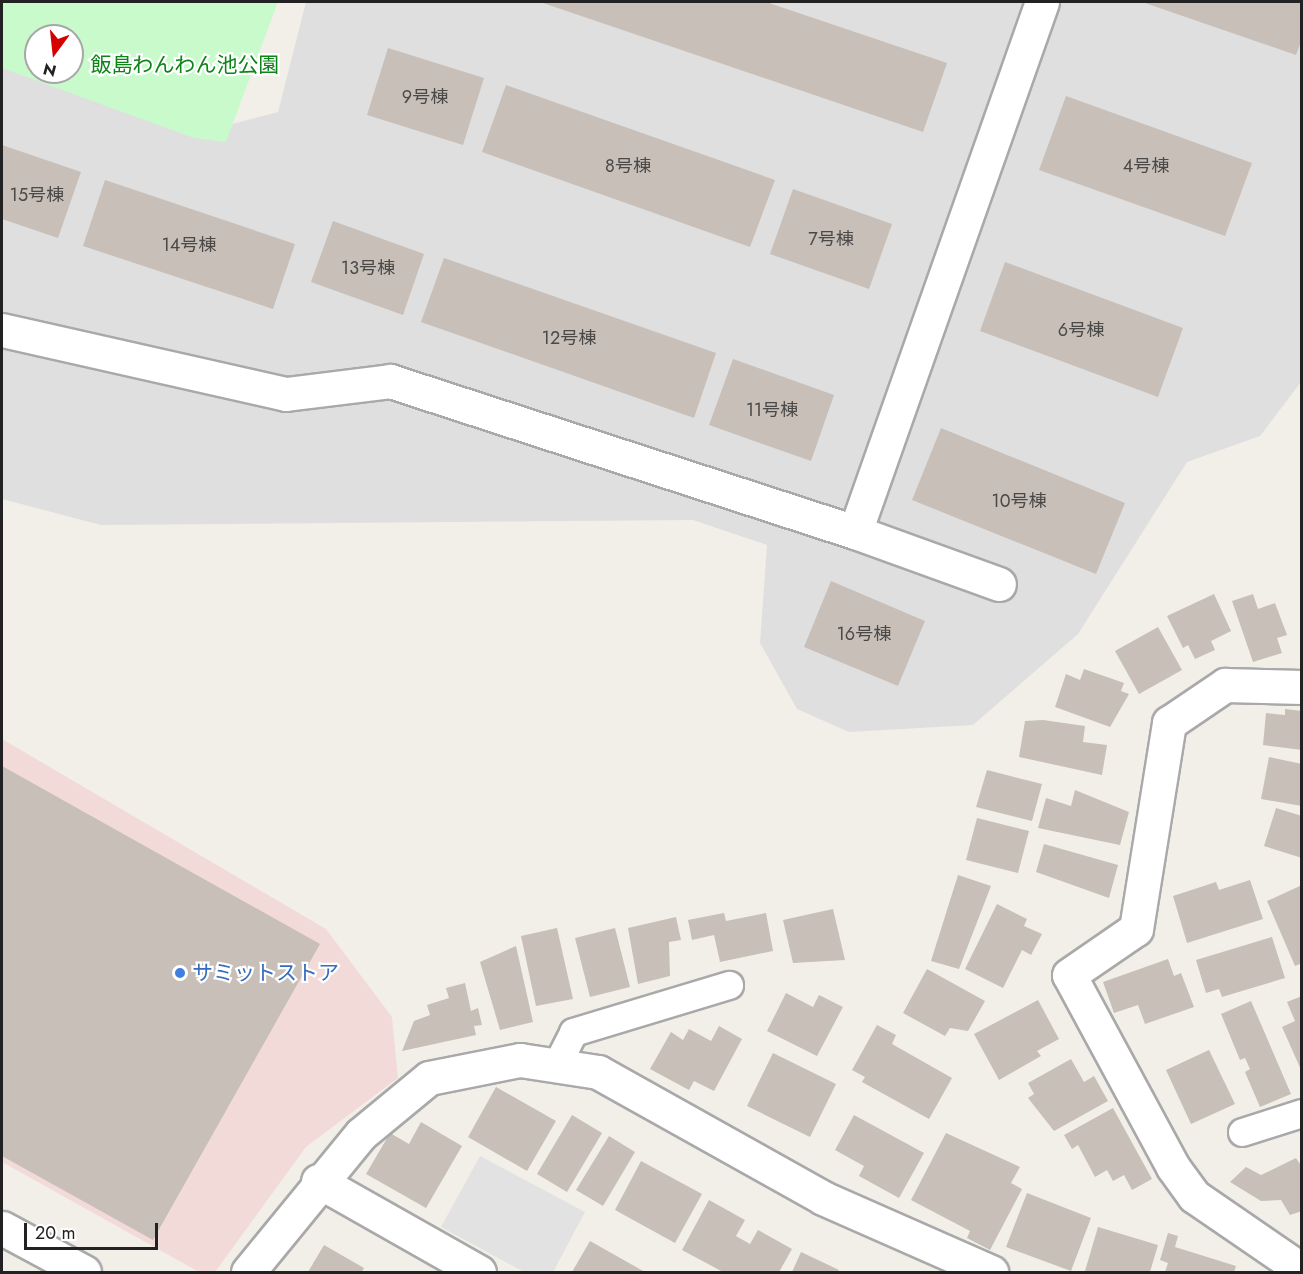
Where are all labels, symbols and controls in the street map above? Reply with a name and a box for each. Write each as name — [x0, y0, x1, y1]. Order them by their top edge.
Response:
north arrow — [24, 24, 84, 84]
park label: 飯島わんわん池公園 — [91, 52, 279, 78]
text: N — [41, 57, 59, 83]
house number: 9号棟 — [402, 86, 448, 108]
house number: 8号棟 — [605, 155, 651, 177]
house number: 4号棟 — [1123, 155, 1169, 177]
house number: 15号棟 — [10, 184, 64, 206]
house number: 7号棟 — [808, 228, 854, 250]
house number: 14号棟 — [162, 234, 216, 256]
house number: 13号棟 — [341, 257, 395, 279]
house number: 6号棟 — [1058, 319, 1104, 341]
house number: 12号棟 — [542, 327, 596, 349]
house number: 11号棟 — [746, 399, 798, 421]
house number: 10号棟 — [992, 490, 1046, 512]
house number: 16号棟 — [837, 623, 891, 645]
place label: サミットストア — [192, 960, 339, 986]
marker: サミットストア — [173, 966, 187, 980]
scale bar — [27, 1211, 160, 1249]
text: 20 m — [35, 1220, 75, 1246]

